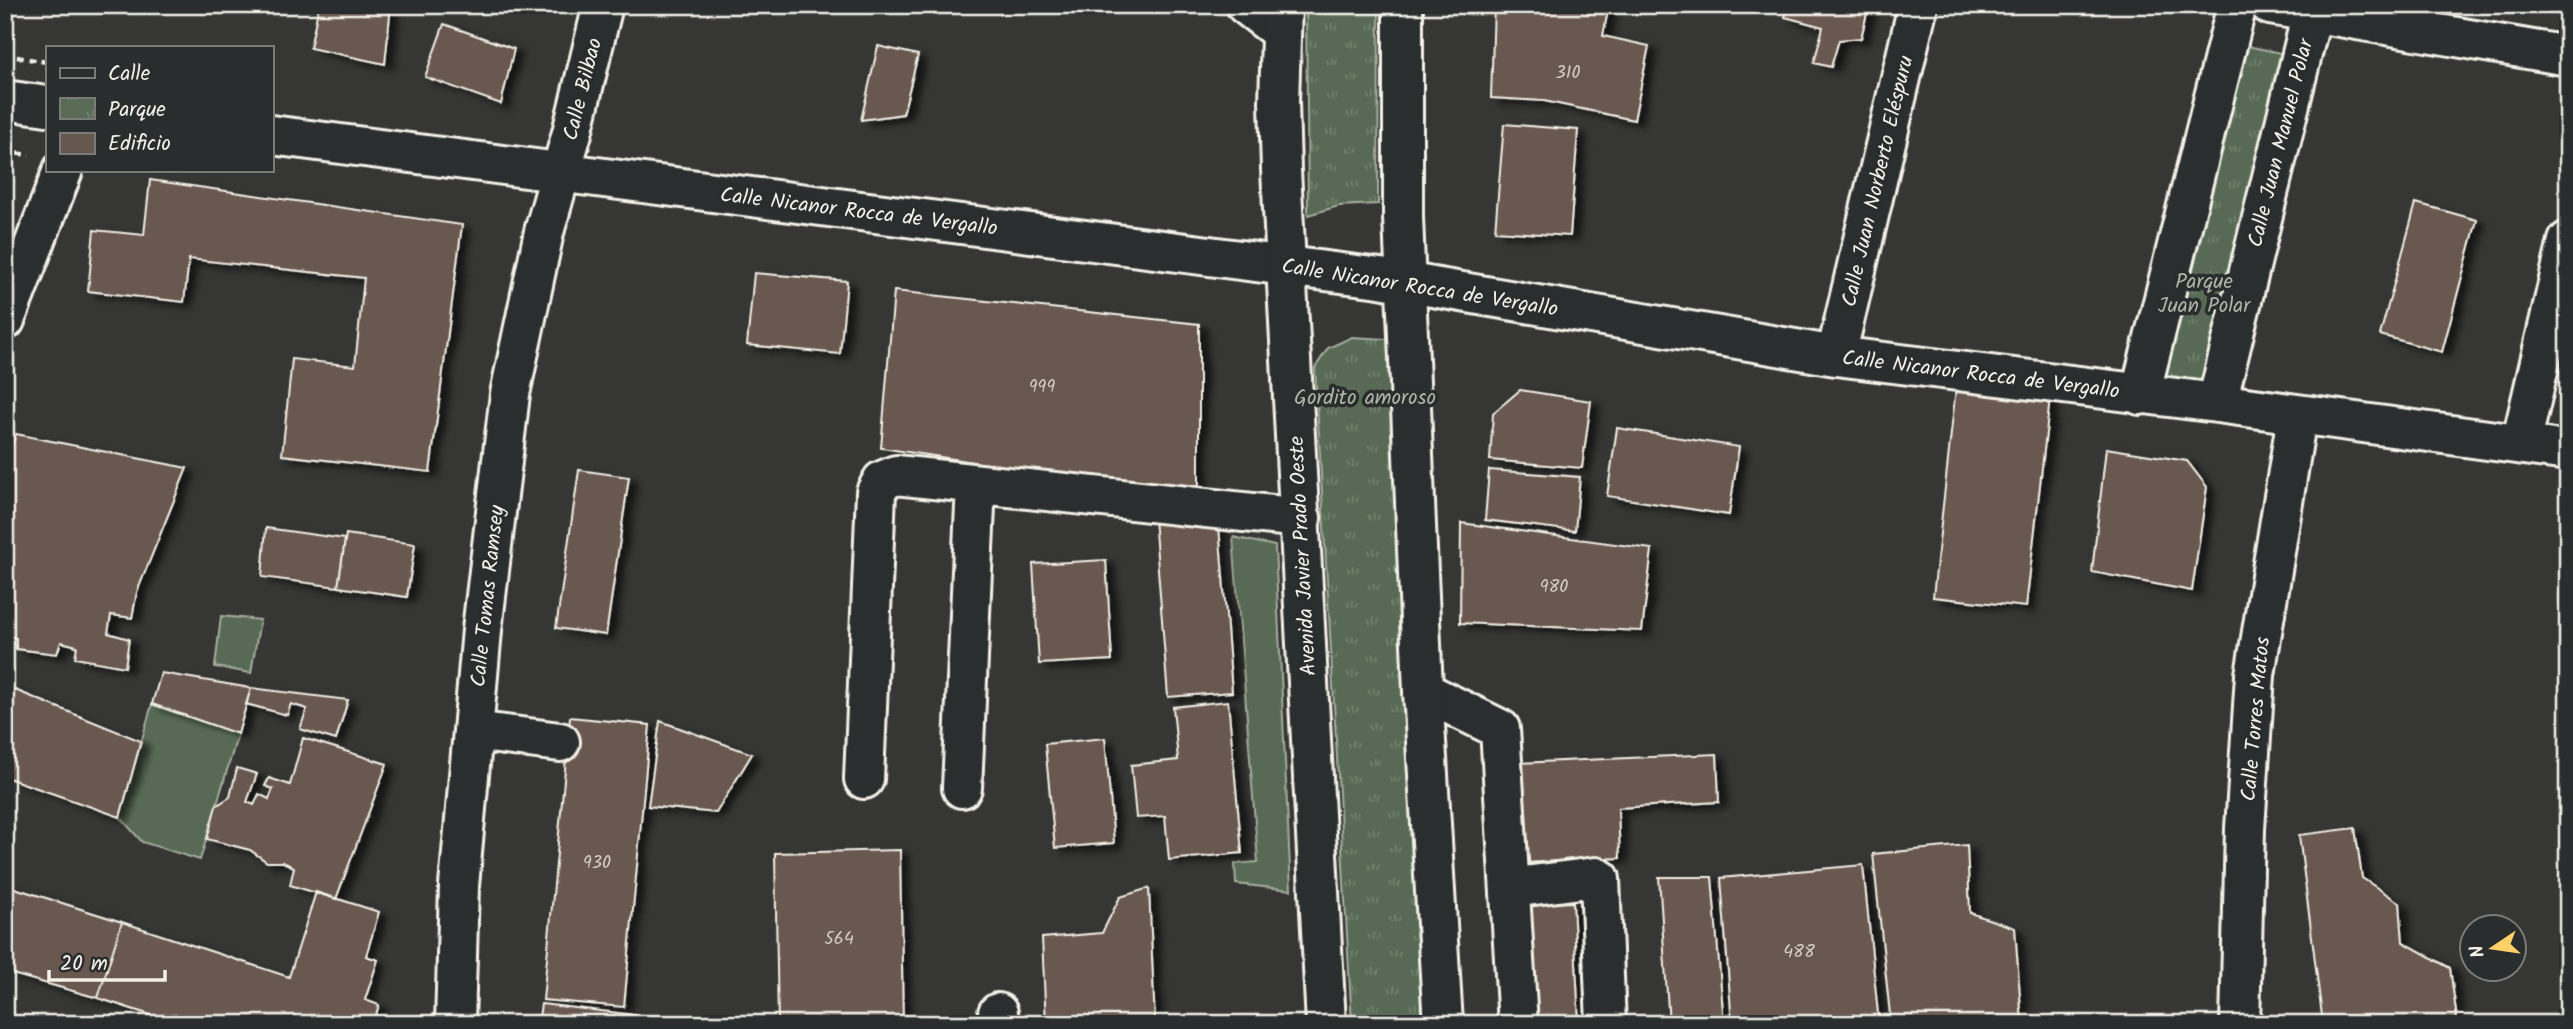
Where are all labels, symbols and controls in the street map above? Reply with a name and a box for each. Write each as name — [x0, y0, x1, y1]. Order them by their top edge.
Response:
street label: Calle Bilbao — [555, 35, 612, 144]
street label: Calle Juan Manuel Polar — [2240, 35, 2324, 251]
legend — [46, 46, 273, 172]
street label: Calle Juan Norberto Eléspuru — [1833, 52, 1923, 310]
text: Calle — [108, 58, 151, 91]
house number: 310 — [1556, 59, 1580, 88]
text: Parque — [108, 94, 166, 127]
text: Edificio — [108, 128, 171, 161]
street label: Calle Nicanor Rocca de Vergallo — [718, 179, 999, 246]
street label: Calle Nicanor Rocca de Vergallo — [1279, 250, 1560, 327]
park label: Parque Juan Polar — [2158, 266, 2251, 323]
street label: Calle Nicanor Rocca de Vergallo — [1840, 342, 2121, 409]
house number: 999 — [1029, 373, 1055, 402]
park label: Gordito amoroso — [1294, 382, 1436, 415]
street label: Avenida Javier Prado Oeste — [1281, 435, 1326, 677]
street label: Calle Tomas Ramsey — [463, 504, 514, 689]
house number: 980 — [1540, 573, 1568, 602]
street label: Calle Torres Matos — [2233, 635, 2280, 803]
house number: 930 — [583, 849, 611, 878]
north arrow — [2458, 914, 2528, 984]
house number: 564 — [824, 925, 854, 954]
scale bar — [49, 938, 164, 982]
house number: 488 — [1783, 938, 1815, 967]
text: N — [2462, 942, 2494, 961]
text: 20 m — [60, 948, 108, 981]

